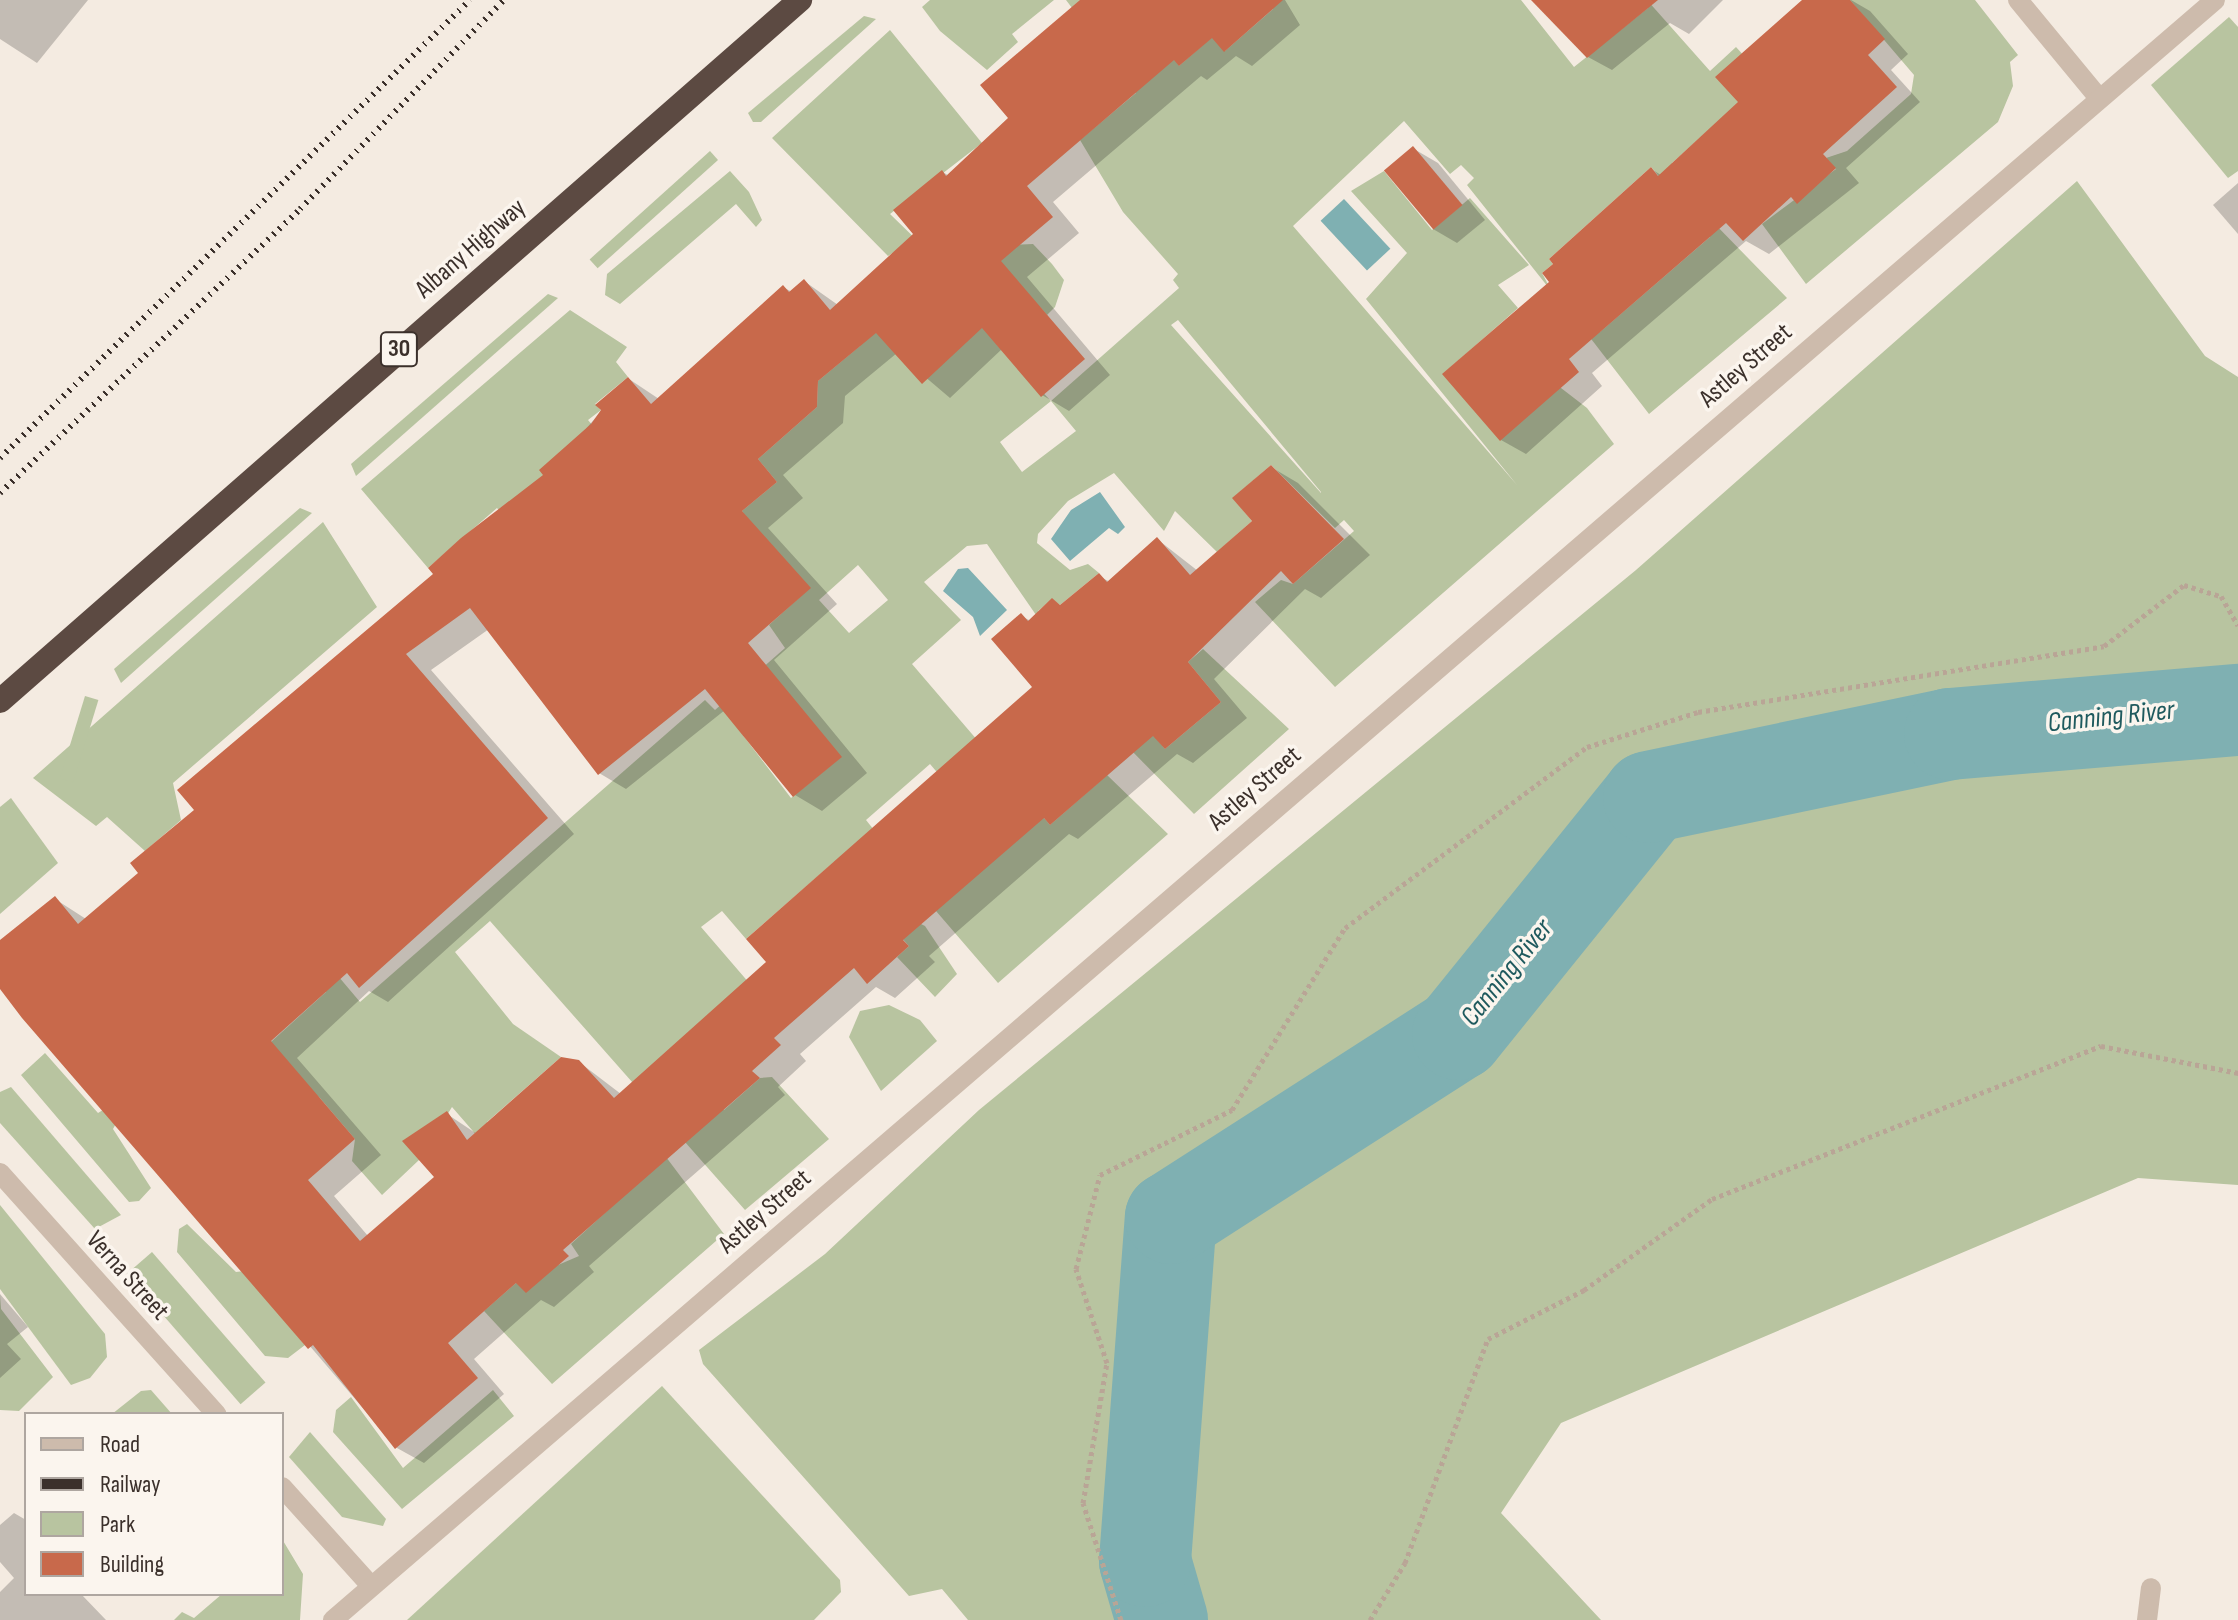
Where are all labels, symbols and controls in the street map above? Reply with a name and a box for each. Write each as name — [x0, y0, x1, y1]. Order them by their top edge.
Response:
street label: Albany Highway — [409, 193, 533, 305]
street label: Astley Street — [1693, 317, 1799, 415]
road number: 30 — [379, 329, 419, 369]
water label: Canning River — [2046, 694, 2176, 740]
street label: Astley Street — [1202, 740, 1308, 838]
water label: Canning River — [1454, 913, 1560, 1033]
street label: Astley Street — [712, 1163, 818, 1261]
street label: Verna Street — [79, 1225, 175, 1327]
legend — [24, 1412, 284, 1596]
text: Road — [100, 1430, 140, 1459]
text: Railway — [100, 1470, 160, 1499]
text: Park — [100, 1510, 135, 1539]
text: Building — [100, 1550, 164, 1579]

